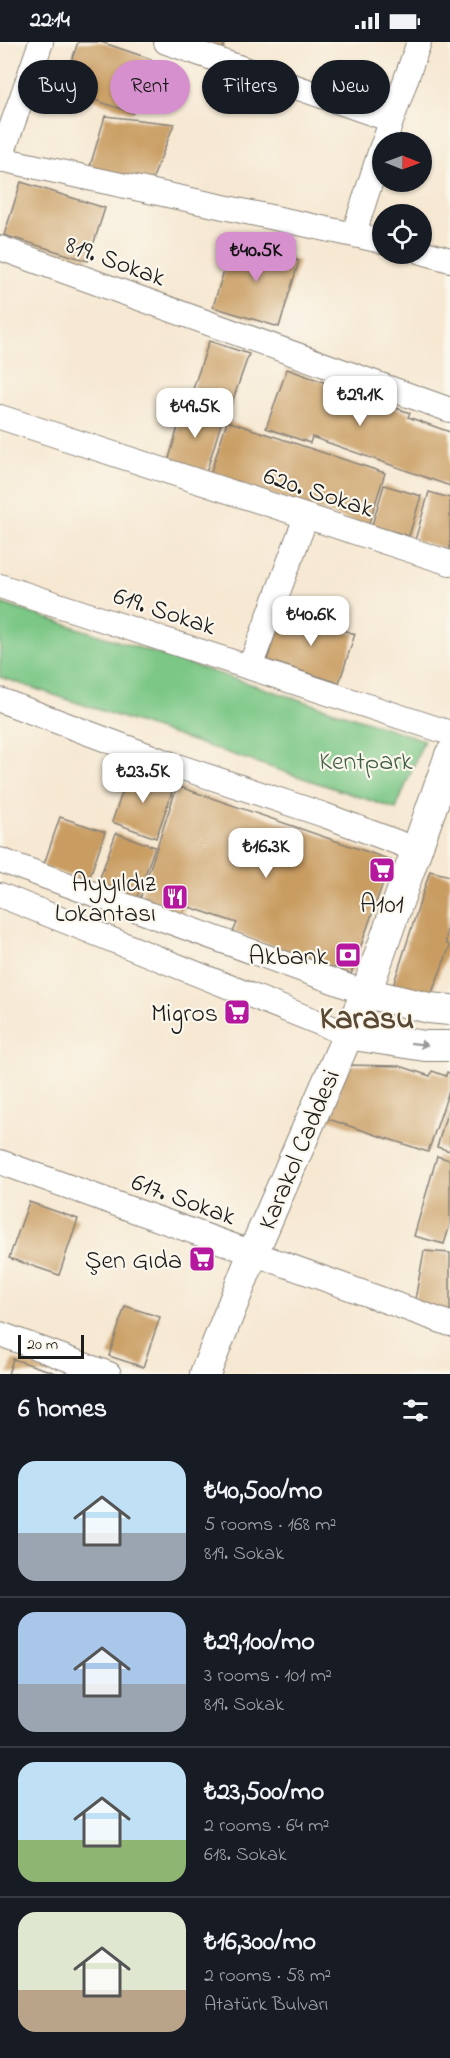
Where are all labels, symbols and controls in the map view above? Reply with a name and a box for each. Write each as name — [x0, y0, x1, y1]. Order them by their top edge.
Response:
text: 22:14 — [30, 5, 70, 37]
chip: Buy — [18, 60, 98, 114]
chip: Rent — [110, 60, 190, 114]
chip: Filters — [202, 60, 299, 114]
chip: New — [311, 60, 390, 114]
north arrow — [372, 132, 432, 192]
map controls — [372, 132, 432, 264]
button: locate — [372, 204, 432, 264]
street label: 819. Sokak — [60, 227, 171, 299]
pin: ₺40.5K — [207, 232, 305, 283]
text: ₺40.5K — [230, 237, 282, 266]
pin: ₺29.1K — [311, 376, 409, 427]
text: ₺29.1K — [337, 381, 383, 410]
pin: ₺49.5K — [146, 388, 244, 439]
text: ₺49.5K — [170, 393, 220, 422]
street label: 620. Sokak — [258, 458, 379, 530]
street label: 619. Sokak — [108, 578, 221, 647]
pin: ₺40.6K — [262, 596, 360, 647]
text: ₺40.6K — [286, 601, 336, 630]
park label: Kentpark — [319, 744, 413, 782]
pin: ₺23.5K — [94, 753, 192, 804]
text: ₺23.5K — [116, 758, 170, 787]
pin: ₺16.3K — [217, 828, 315, 879]
text: ₺16.3K — [242, 833, 290, 862]
supermarket icon: A101 — [367, 855, 397, 885]
place label: Ayyıldız Lokantası — [55, 866, 156, 934]
restaurant icon: Ayyıldız Lokantası — [160, 882, 190, 912]
place label: A101 — [360, 887, 404, 925]
place label: Akbank — [249, 939, 329, 977]
bank icon: Akbank — [333, 940, 363, 970]
place label: Migros — [151, 996, 218, 1034]
supermarket icon: Migros — [222, 997, 252, 1027]
district label: Karasu — [320, 997, 414, 1044]
one-way arrow — [410, 1040, 429, 1049]
street label: Karakol Caddesi — [250, 1064, 352, 1236]
street label: 617. Sokak — [126, 1164, 241, 1237]
place label: Şen Gıda — [85, 1243, 182, 1281]
supermarket icon: Şen Gıda — [187, 1244, 217, 1274]
scale bar — [18, 1332, 84, 1360]
text: 20 m — [27, 1333, 58, 1357]
text: 6 homes — [18, 1391, 107, 1429]
icon: filters — [399, 1394, 432, 1427]
text: ₺40,500/mo — [204, 1473, 322, 1511]
icon: home — [66, 1485, 138, 1557]
text: 5 rooms · 168 m² — [204, 1511, 337, 1540]
text: 819. Sokak — [204, 1540, 284, 1569]
text: ₺29,100/mo — [204, 1624, 315, 1662]
icon: home — [66, 1636, 138, 1708]
text: 3 rooms · 101 m² — [204, 1662, 332, 1691]
text: 819. Sokak — [204, 1691, 284, 1720]
text: ₺23,500/mo — [204, 1774, 324, 1812]
icon: home — [66, 1786, 138, 1858]
text: 2 rooms · 64 m² — [204, 1812, 329, 1841]
text: 618. Sokak — [204, 1841, 287, 1870]
text: ₺16,300/mo — [204, 1924, 316, 1962]
icon: home — [66, 1936, 138, 2008]
text: 2 rooms · 58 m² — [204, 1962, 331, 1991]
text: Atatürk Bulvarı — [204, 1991, 328, 2020]

